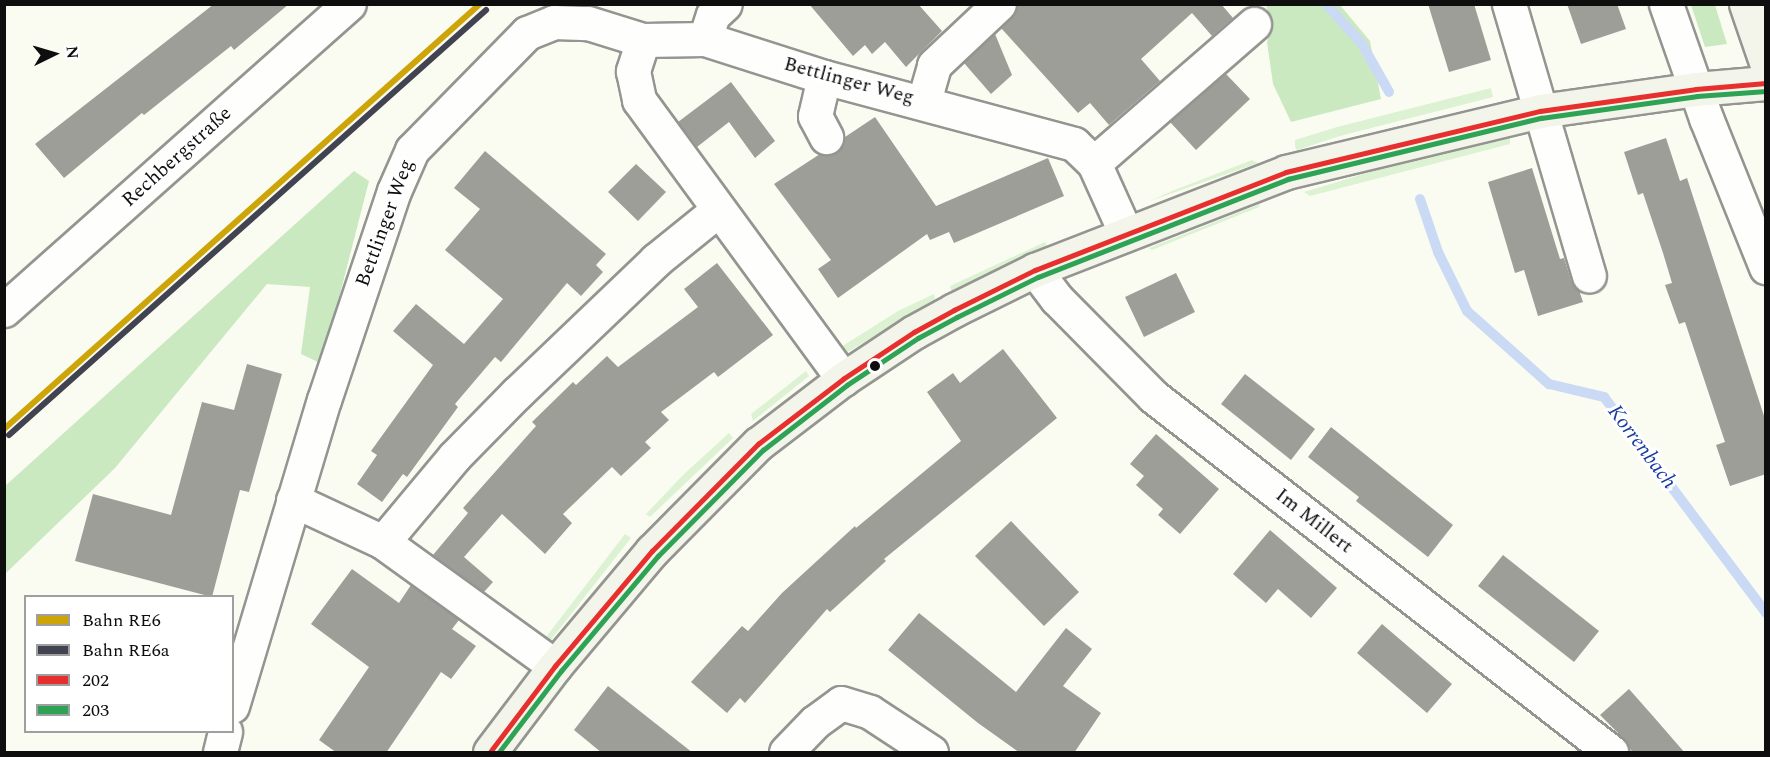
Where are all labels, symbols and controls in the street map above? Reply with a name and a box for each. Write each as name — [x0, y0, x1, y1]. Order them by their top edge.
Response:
north arrow — [24, 24, 84, 84]
text: N — [59, 45, 84, 60]
street label: Bettlinger Weg — [781, 52, 917, 110]
street label: Rechbergstraße — [117, 102, 237, 212]
street label: Bettlinger Weg — [351, 156, 419, 290]
unlabelled marker — [869, 360, 881, 372]
water label: Korrenbach — [1602, 400, 1682, 494]
street label: Im Millert — [1270, 483, 1358, 559]
legend — [24, 595, 234, 733]
text: Bahn RE6 — [82, 607, 161, 634]
text: Bahn RE6a — [82, 637, 169, 664]
text: 202 — [82, 667, 109, 694]
text: 203 — [82, 697, 109, 724]

